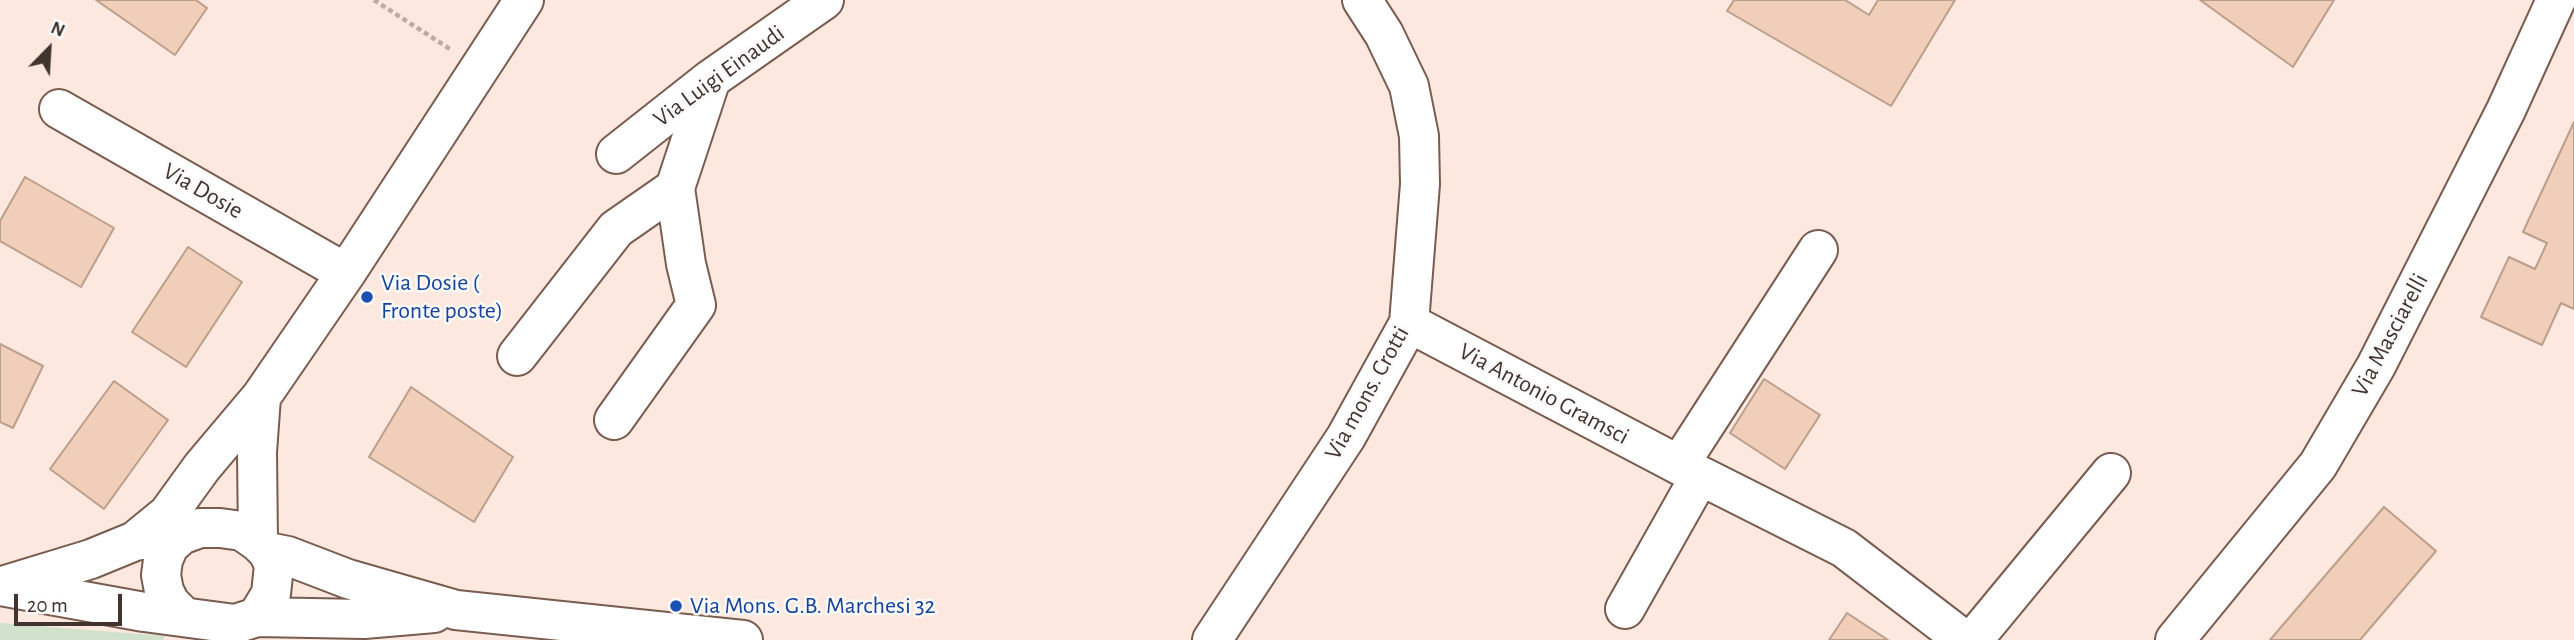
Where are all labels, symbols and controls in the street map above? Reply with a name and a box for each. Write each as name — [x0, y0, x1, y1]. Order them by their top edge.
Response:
north arrow — [14, 14, 84, 84]
text: N — [48, 18, 68, 41]
street label: Via Luigi Einaudi — [648, 19, 790, 133]
street label: Via Dosie — [158, 157, 248, 225]
street label: Via Masciarelli — [2346, 268, 2434, 402]
place label: Via Dosie ( Fronte poste) — [381, 269, 503, 325]
marker: Via Dosie ( Fronte poste) — [359, 289, 375, 305]
street label: Via mons. Crotti — [1319, 321, 1415, 465]
street label: Via Antonio Gramsci — [1454, 337, 1634, 451]
scale bar — [18, 580, 126, 624]
place label: Via Mons. G.B. Marchesi 32 — [690, 592, 935, 620]
text: 20 m — [27, 595, 68, 616]
marker: Via Mons. G.B. Marchesi 32 — [668, 598, 684, 614]

